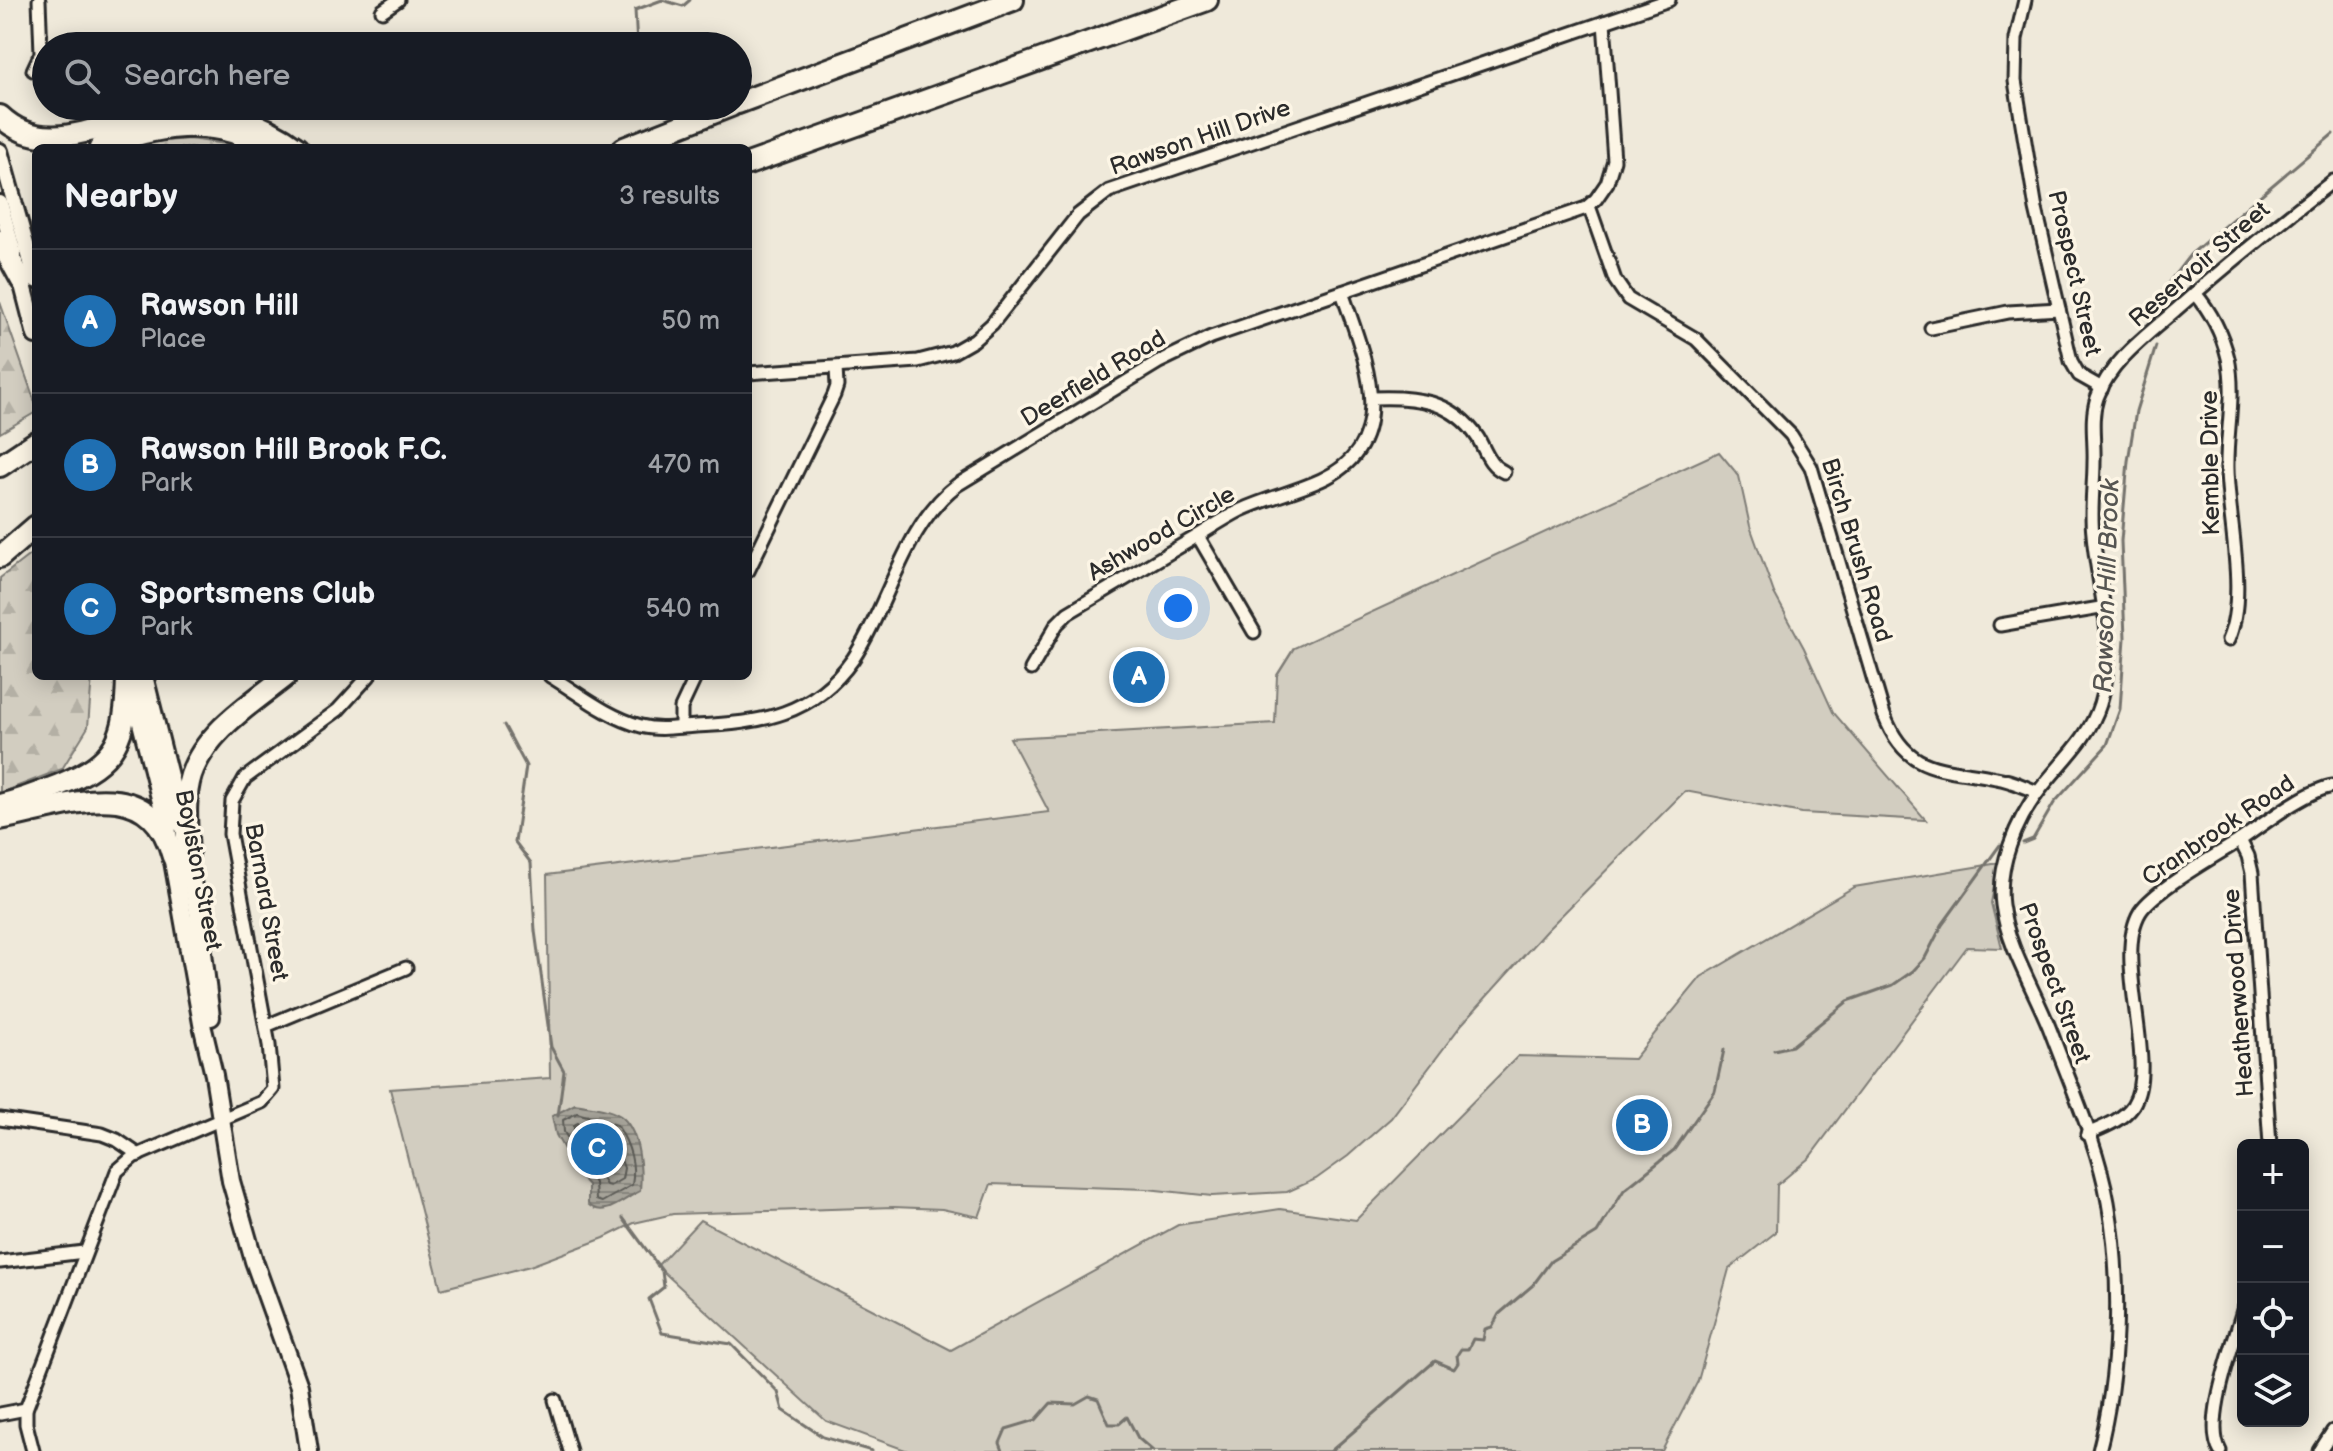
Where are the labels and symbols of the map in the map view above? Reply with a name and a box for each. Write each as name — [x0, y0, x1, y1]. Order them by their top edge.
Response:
street label: Rawson Hill Drive — [1106, 93, 1294, 182]
street label: Prospect Street — [2041, 188, 2108, 359]
street label: Reservoir Street — [2123, 195, 2276, 333]
street label: Deerfield Road — [1016, 324, 1171, 433]
street label: Kemble Drive — [2195, 390, 2226, 536]
street label: Birch Brush Road — [1815, 455, 1898, 646]
water label: Rawson Hill Brook — [2088, 477, 2127, 694]
street label: Ashwood Circle — [1082, 480, 1240, 587]
your location — [1158, 588, 1198, 628]
pin: A — [1113, 647, 1165, 707]
street label: Cranbrook Road — [2136, 769, 2300, 892]
street label: Boylston Street — [169, 787, 228, 954]
street label: Barnard Street — [238, 821, 295, 984]
street label: Heatherwood Drive — [2217, 888, 2260, 1098]
street label: Prospect Street — [2012, 899, 2097, 1068]
pin: B — [1616, 1095, 1668, 1155]
pin: C — [571, 1119, 623, 1179]

